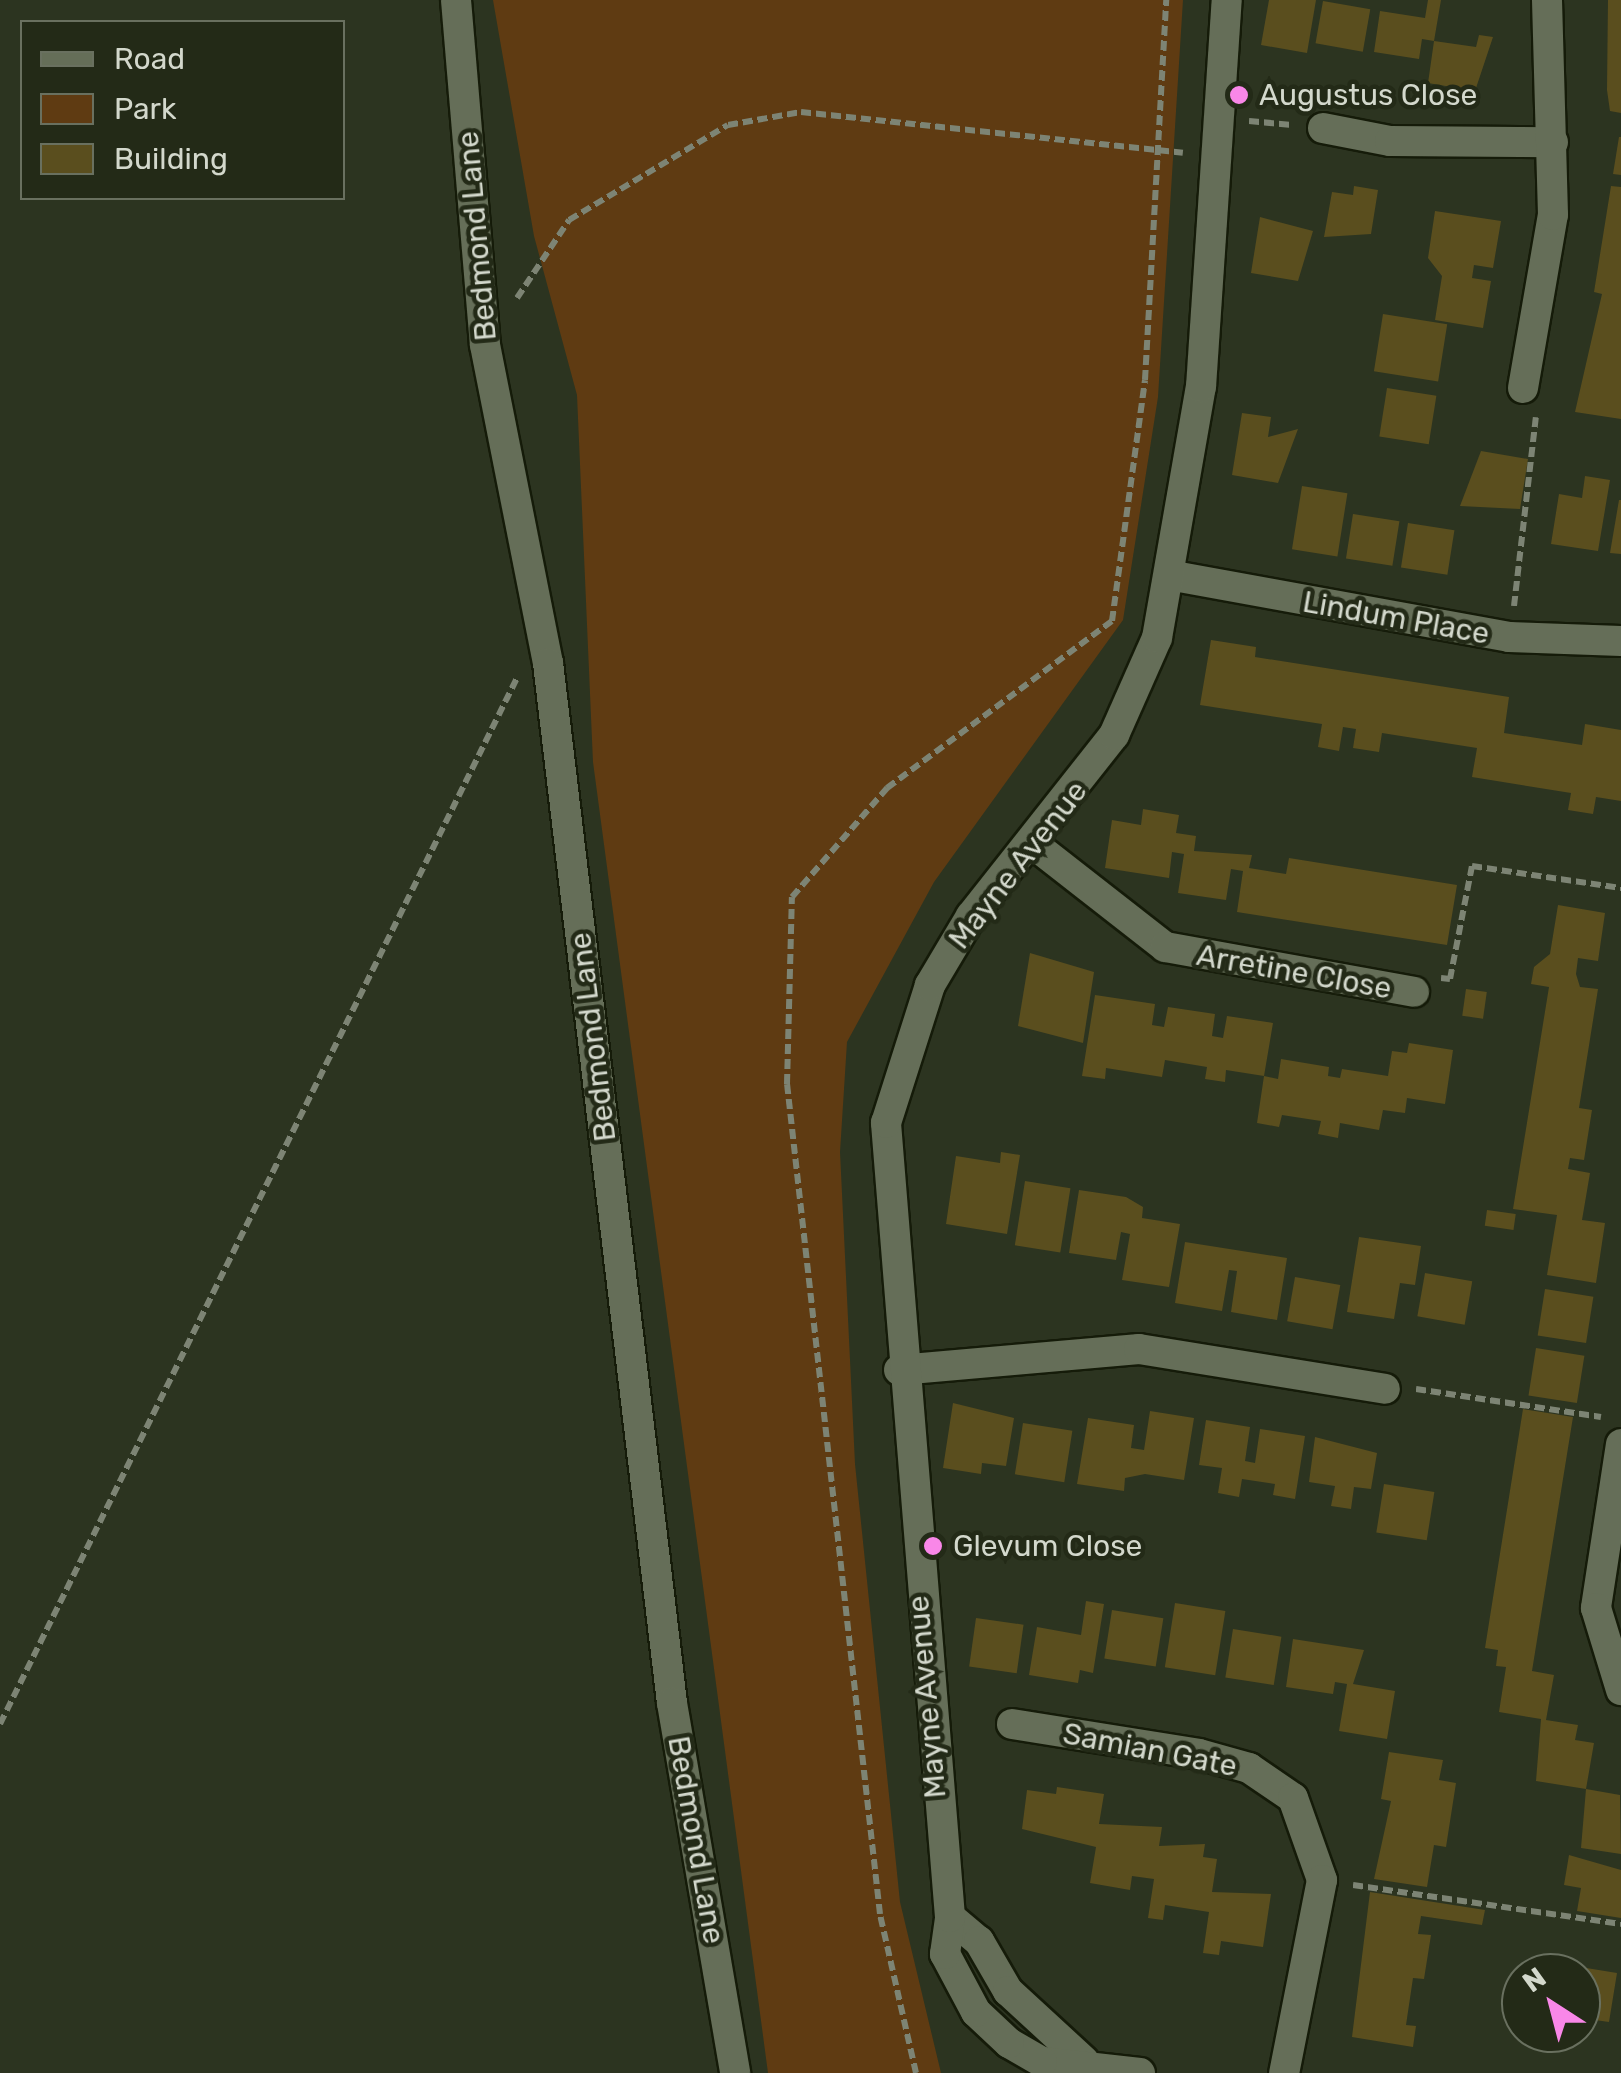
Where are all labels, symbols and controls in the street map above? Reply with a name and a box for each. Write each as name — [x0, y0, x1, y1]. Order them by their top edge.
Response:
legend — [20, 20, 345, 200]
text: Road — [114, 41, 185, 77]
place label: Augustus Close — [1259, 77, 1477, 113]
marker: Augustus Close — [1228, 84, 1250, 106]
text: Park — [114, 91, 176, 127]
street label: Bedmond Lane — [450, 130, 504, 342]
text: Building — [114, 141, 228, 177]
street label: Lindum Place — [1300, 584, 1492, 652]
street label: Mayne Avenue — [941, 774, 1095, 956]
street label: Bedmond Lane — [562, 930, 624, 1144]
street label: Arretine Close — [1194, 937, 1394, 1007]
place label: Glevum Close — [953, 1528, 1142, 1564]
marker: Glevum Close — [922, 1535, 944, 1557]
street label: Mayne Avenue — [900, 1594, 954, 1800]
street label: Samian Gate — [1060, 1715, 1240, 1785]
street label: Bedmond Lane — [660, 1733, 732, 1947]
north arrow — [1501, 1953, 1601, 2053]
text: N — [1516, 1961, 1552, 1999]

